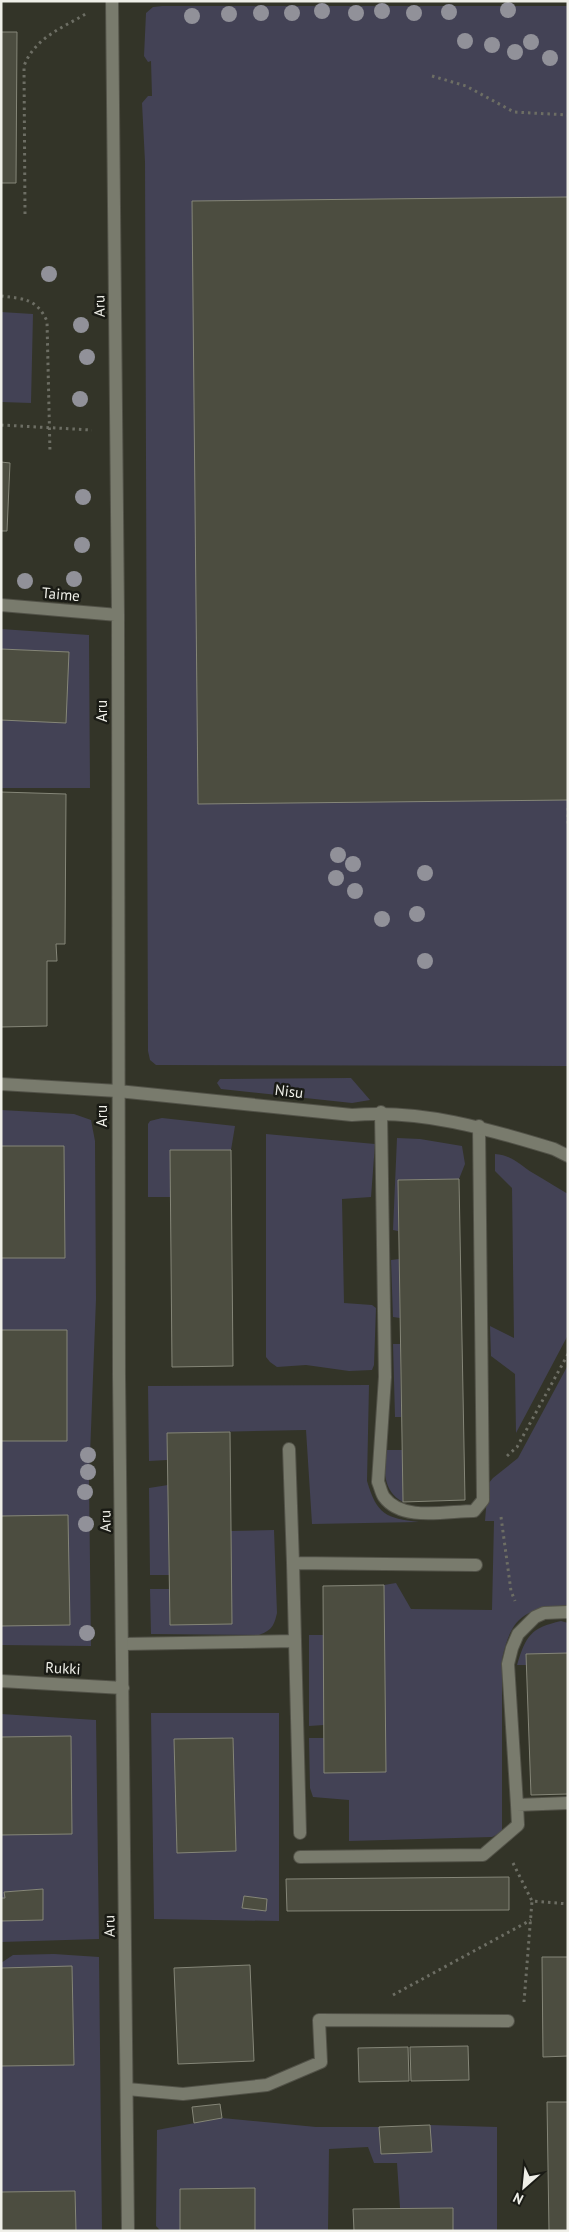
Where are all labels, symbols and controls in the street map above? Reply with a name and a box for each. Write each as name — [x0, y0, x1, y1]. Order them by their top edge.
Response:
street label: Aru — [89, 295, 109, 317]
street label: Taime — [41, 583, 81, 605]
street label: Aru — [92, 700, 111, 722]
street label: Nisu — [274, 1080, 304, 1102]
street label: Aru — [92, 1105, 111, 1127]
street label: Aru — [95, 1510, 115, 1532]
street label: Rukki — [45, 1658, 81, 1678]
street label: Aru — [99, 1915, 119, 1937]
north arrow — [499, 2162, 549, 2212]
text: N — [510, 2188, 526, 2209]

